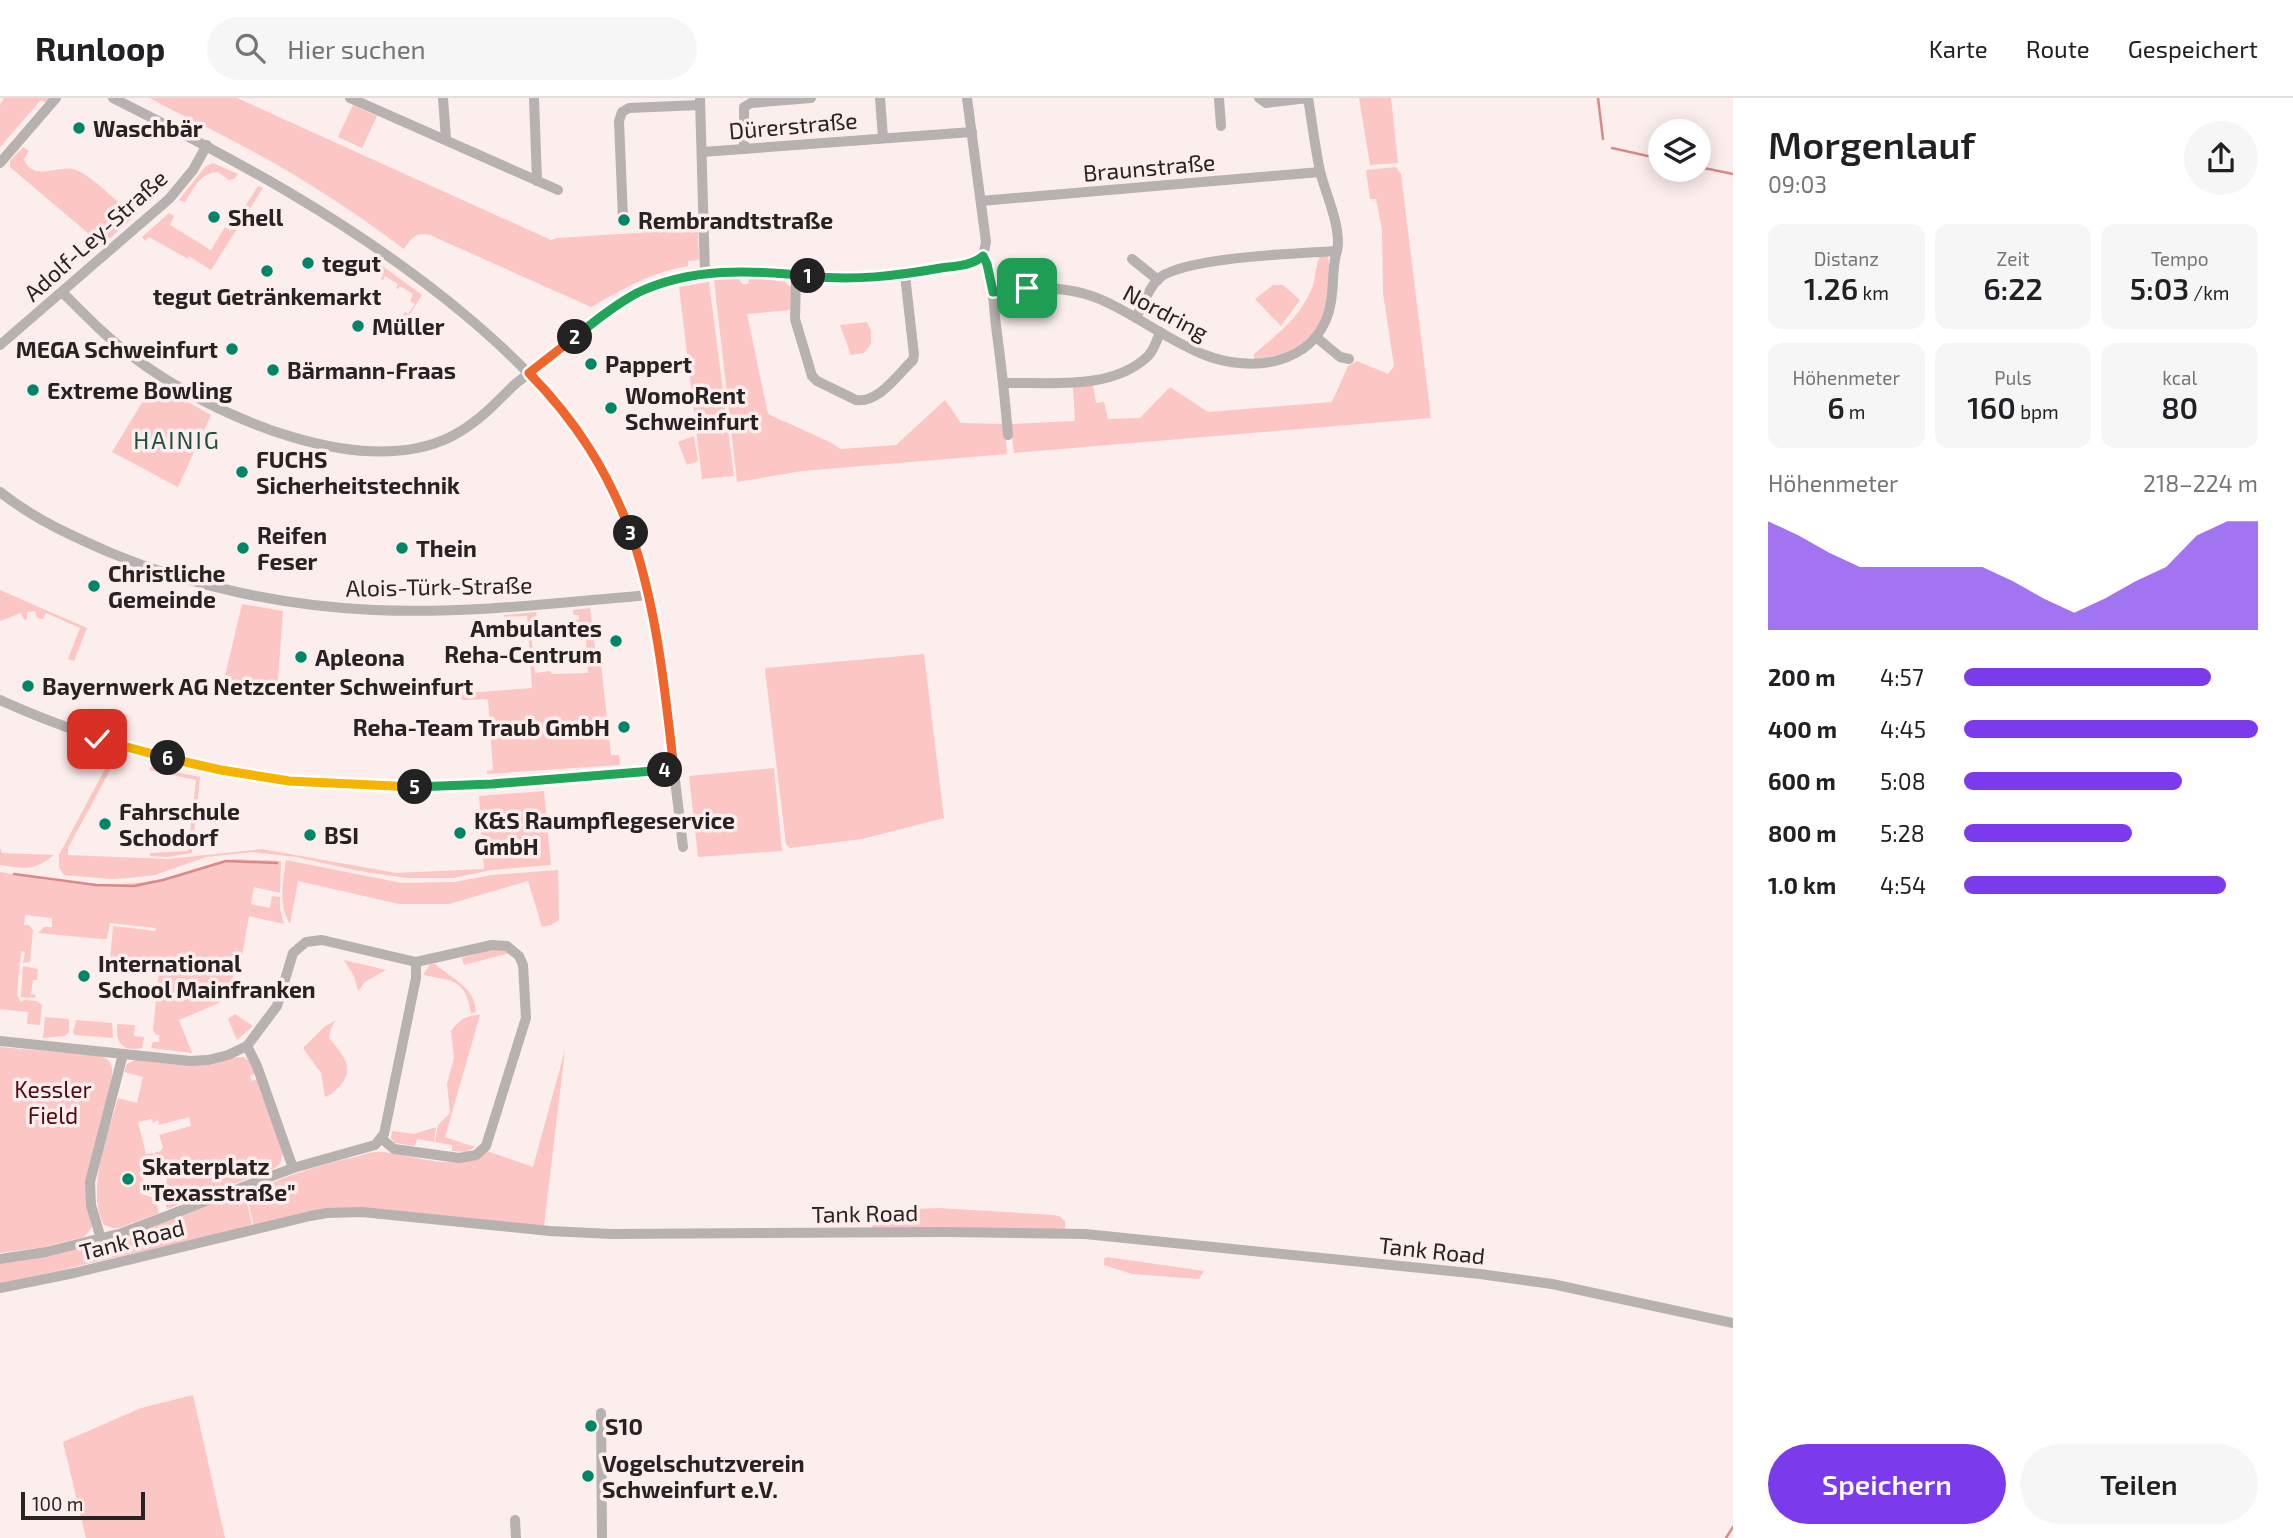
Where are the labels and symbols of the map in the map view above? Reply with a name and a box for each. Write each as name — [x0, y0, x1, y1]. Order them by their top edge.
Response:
street label: Dürerstraße — [727, 105, 859, 145]
place label: Waschbär — [93, 114, 203, 142]
marker: Waschbär — [71, 120, 87, 136]
street label: Braunstraße — [1082, 147, 1216, 187]
street label: Adolf-Ley-Straße — [18, 163, 172, 307]
place label: Shell — [228, 203, 284, 231]
place label: Rembrandtstraße — [638, 206, 833, 234]
marker: Shell — [206, 209, 222, 225]
marker: Rembrandtstraße — [616, 212, 632, 228]
place label: tegut — [322, 249, 381, 277]
marker: tegut — [300, 255, 316, 271]
pin: 1 — [790, 258, 826, 294]
pin — [997, 258, 1057, 318]
marker: tegut Getränkemarkt — [259, 263, 275, 279]
street label: Nordring — [1119, 278, 1214, 346]
place label: tegut Getränkemarkt — [153, 282, 381, 310]
place label: Müller — [372, 312, 445, 340]
marker: Müller — [350, 318, 366, 334]
pin: 2 — [558, 320, 592, 354]
place label: MEGA Schweinfurt — [16, 335, 218, 363]
marker: MEGA Schweinfurt — [224, 341, 240, 357]
place label: Pappert — [605, 350, 692, 378]
place label: Bärmann-Fraas — [287, 356, 456, 384]
marker: Pappert — [583, 356, 599, 372]
marker: Bärmann-Fraas — [265, 362, 281, 378]
place label: Extreme Bowling — [47, 376, 233, 404]
place label: WomoRent Schweinfurt — [625, 381, 759, 435]
marker: Extreme Bowling — [25, 382, 41, 398]
marker: WomoRent Schweinfurt — [603, 400, 619, 416]
district label: HAINIG — [133, 425, 221, 454]
place label: FUCHS Sicherheitstechnik — [256, 445, 460, 499]
marker: FUCHS Sicherheitstechnik — [234, 464, 250, 480]
pin: 3 — [614, 516, 648, 550]
place label: Reifen Feser — [257, 521, 327, 575]
place label: Thein — [416, 534, 477, 562]
marker: Reifen Feser — [235, 540, 251, 556]
marker: Thein — [394, 540, 410, 556]
place label: Christliche Gemeinde — [108, 559, 226, 613]
street label: Alois-Türk-Straße — [345, 570, 533, 602]
marker: Christliche Gemeinde — [86, 578, 102, 594]
place label: Ambulantes Reha-Centrum — [444, 614, 602, 668]
marker: Ambulantes Reha-Centrum — [608, 633, 624, 649]
place label: Apleona — [315, 643, 405, 671]
marker: Apleona — [293, 649, 309, 665]
place label: Bayernwerk AG Netzcenter Schweinfurt — [42, 672, 473, 700]
marker: Bayernwerk AG Netzcenter Schweinfurt — [20, 678, 36, 694]
pin — [67, 709, 127, 769]
place label: Reha-Team Traub GmbH — [353, 713, 610, 741]
marker: Reha-Team Traub GmbH — [616, 719, 632, 735]
pin: 6 — [150, 740, 186, 776]
pin: 4 — [648, 752, 682, 788]
pin: 5 — [398, 770, 432, 804]
place label: Fahrschule Schodorf — [119, 797, 240, 851]
place label: K&S Raumpflegeservice GmbH — [474, 806, 735, 860]
marker: Fahrschule Schodorf — [97, 816, 113, 832]
place label: BSI — [324, 821, 359, 849]
marker: K&S Raumpflegeservice GmbH — [452, 825, 468, 841]
marker: BSI — [302, 827, 318, 843]
place label: International School Mainfranken — [98, 949, 316, 1003]
marker: International School Mainfranken — [76, 968, 92, 984]
park label: Kessler Field — [14, 1075, 92, 1129]
place label: Skaterplatz "Texasstraße" — [142, 1152, 296, 1206]
marker: Skaterplatz "Texasstraße" — [120, 1171, 136, 1187]
street label: Tank Road — [811, 1198, 919, 1228]
street label: Tank Road — [77, 1212, 187, 1266]
street label: Tank Road — [1377, 1230, 1487, 1270]
place label: S10 — [605, 1412, 643, 1440]
marker: S10 — [583, 1418, 599, 1434]
place label: Vogelschutzverein Schweinfurt e.V. — [602, 1449, 805, 1503]
marker: Vogelschutzverein Schweinfurt e.V. — [580, 1468, 596, 1484]
scale bar — [21, 1489, 145, 1521]

